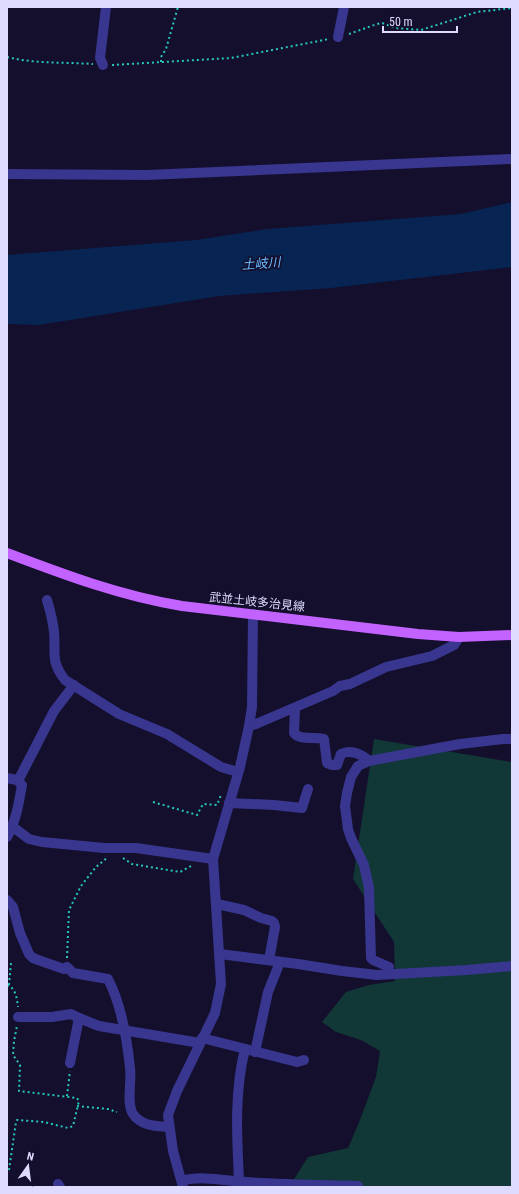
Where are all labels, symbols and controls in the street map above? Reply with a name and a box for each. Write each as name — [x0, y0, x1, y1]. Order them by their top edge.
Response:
scale bar — [383, 8, 457, 34]
text: 50 m — [389, 15, 413, 29]
water label: 土岐川 — [241, 255, 283, 272]
street label: 武並土岐多治見線 — [209, 590, 305, 614]
north arrow — [8, 1146, 48, 1186]
text: N — [25, 1150, 35, 1164]

